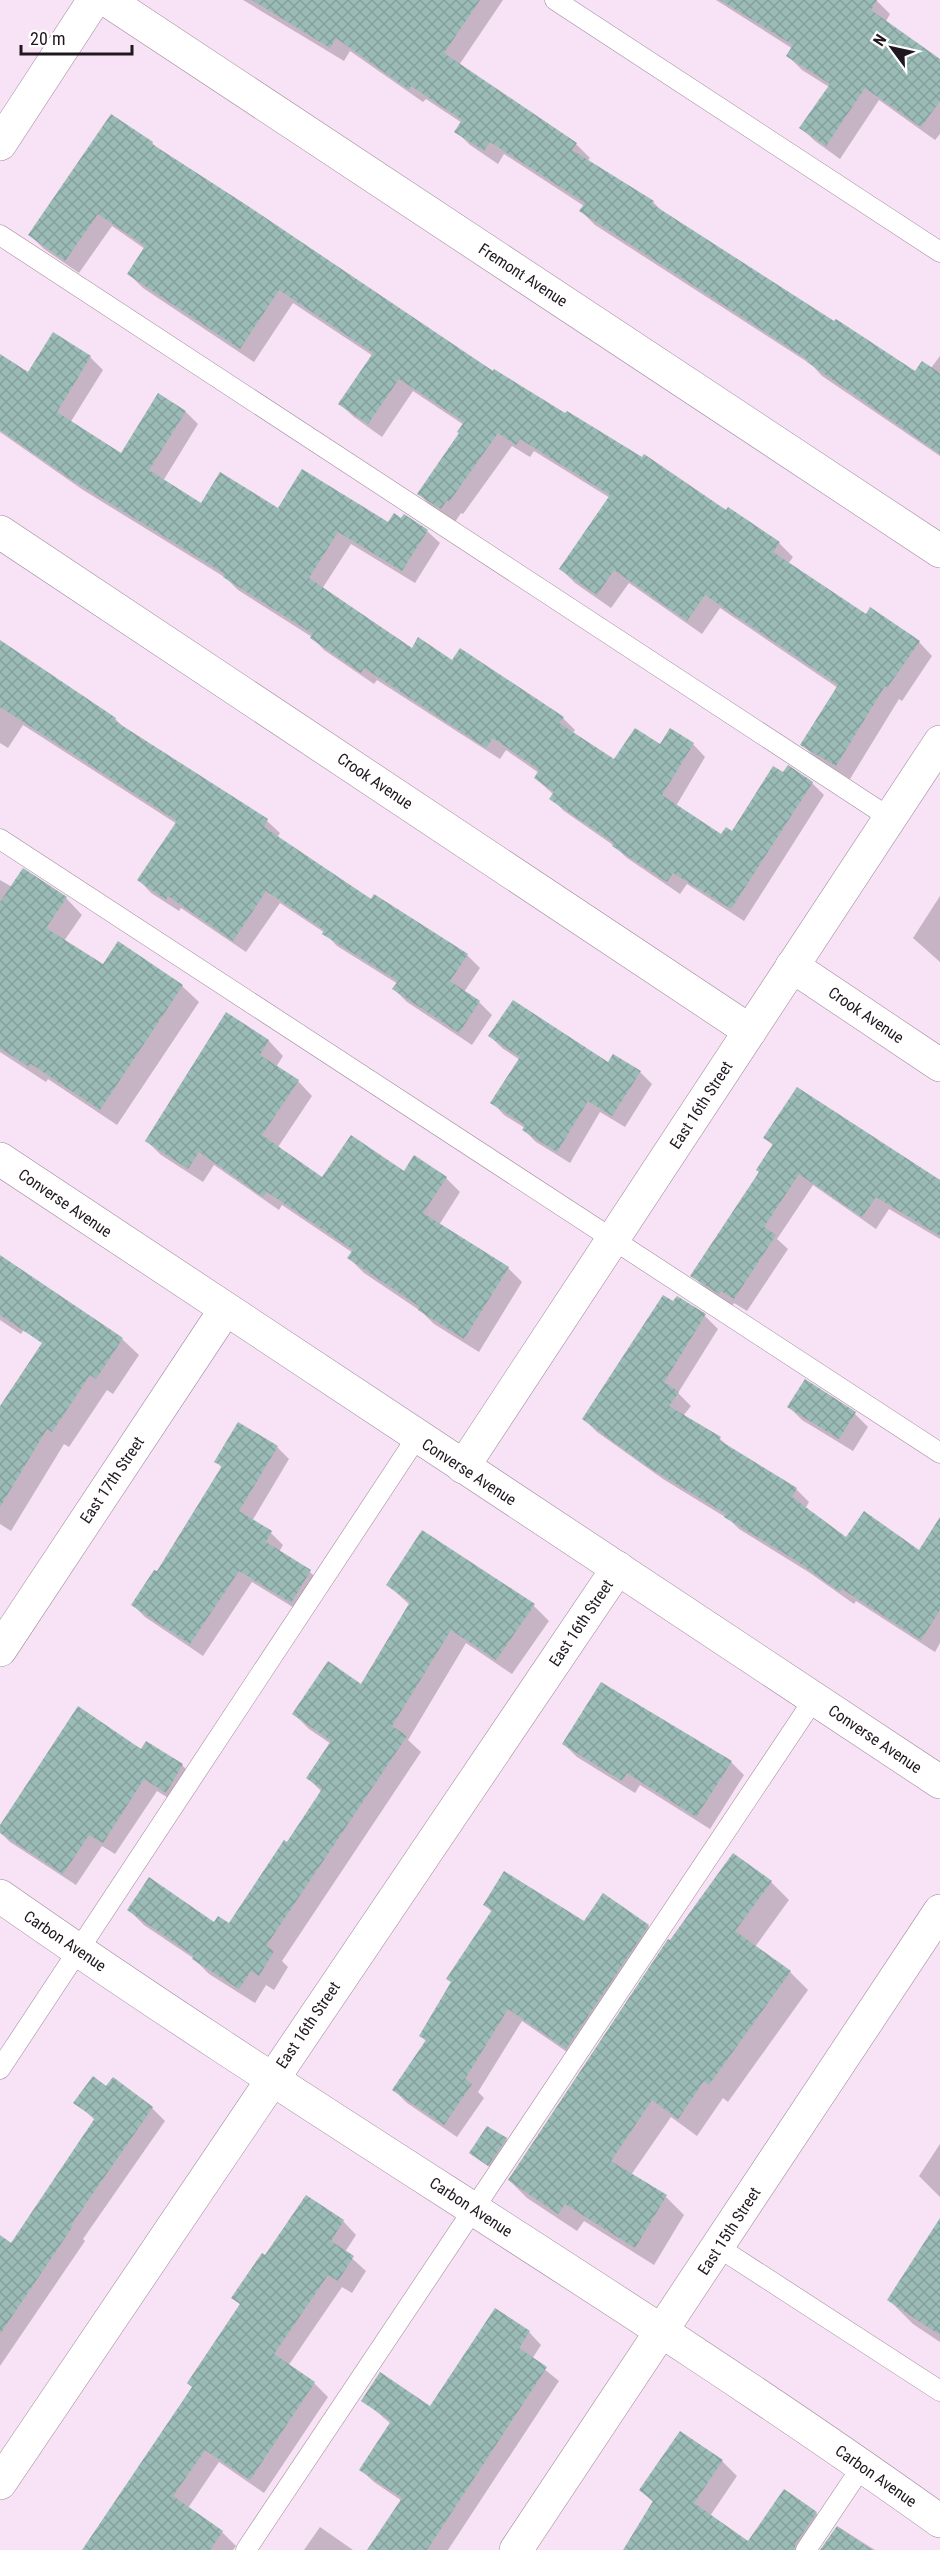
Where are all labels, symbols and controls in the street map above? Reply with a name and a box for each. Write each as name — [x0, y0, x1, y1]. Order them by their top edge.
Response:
scale bar — [21, 18, 132, 56]
north arrow — [862, 18, 922, 78]
text: 20 m — [30, 28, 65, 49]
text: N — [869, 31, 890, 49]
street label: Fremont Avenue — [475, 239, 571, 311]
street label: Crook Avenue — [334, 749, 416, 813]
street label: Crook Avenue — [825, 983, 907, 1047]
street label: East 16th Street — [666, 1057, 737, 1152]
street label: Converse Avenue — [15, 1165, 115, 1241]
street label: East 17th Street — [76, 1433, 148, 1527]
street label: Converse Avenue — [418, 1434, 520, 1510]
street label: East 16th Street — [545, 1576, 617, 1670]
street label: Converse Avenue — [825, 1701, 925, 1777]
street label: Carbon Avenue — [20, 1907, 110, 1975]
street label: East 16th Street — [272, 1978, 344, 2072]
street label: Carbon Avenue — [426, 2173, 516, 2241]
street label: East 15th Street — [694, 2183, 765, 2278]
street label: Carbon Avenue — [832, 2441, 920, 2511]

